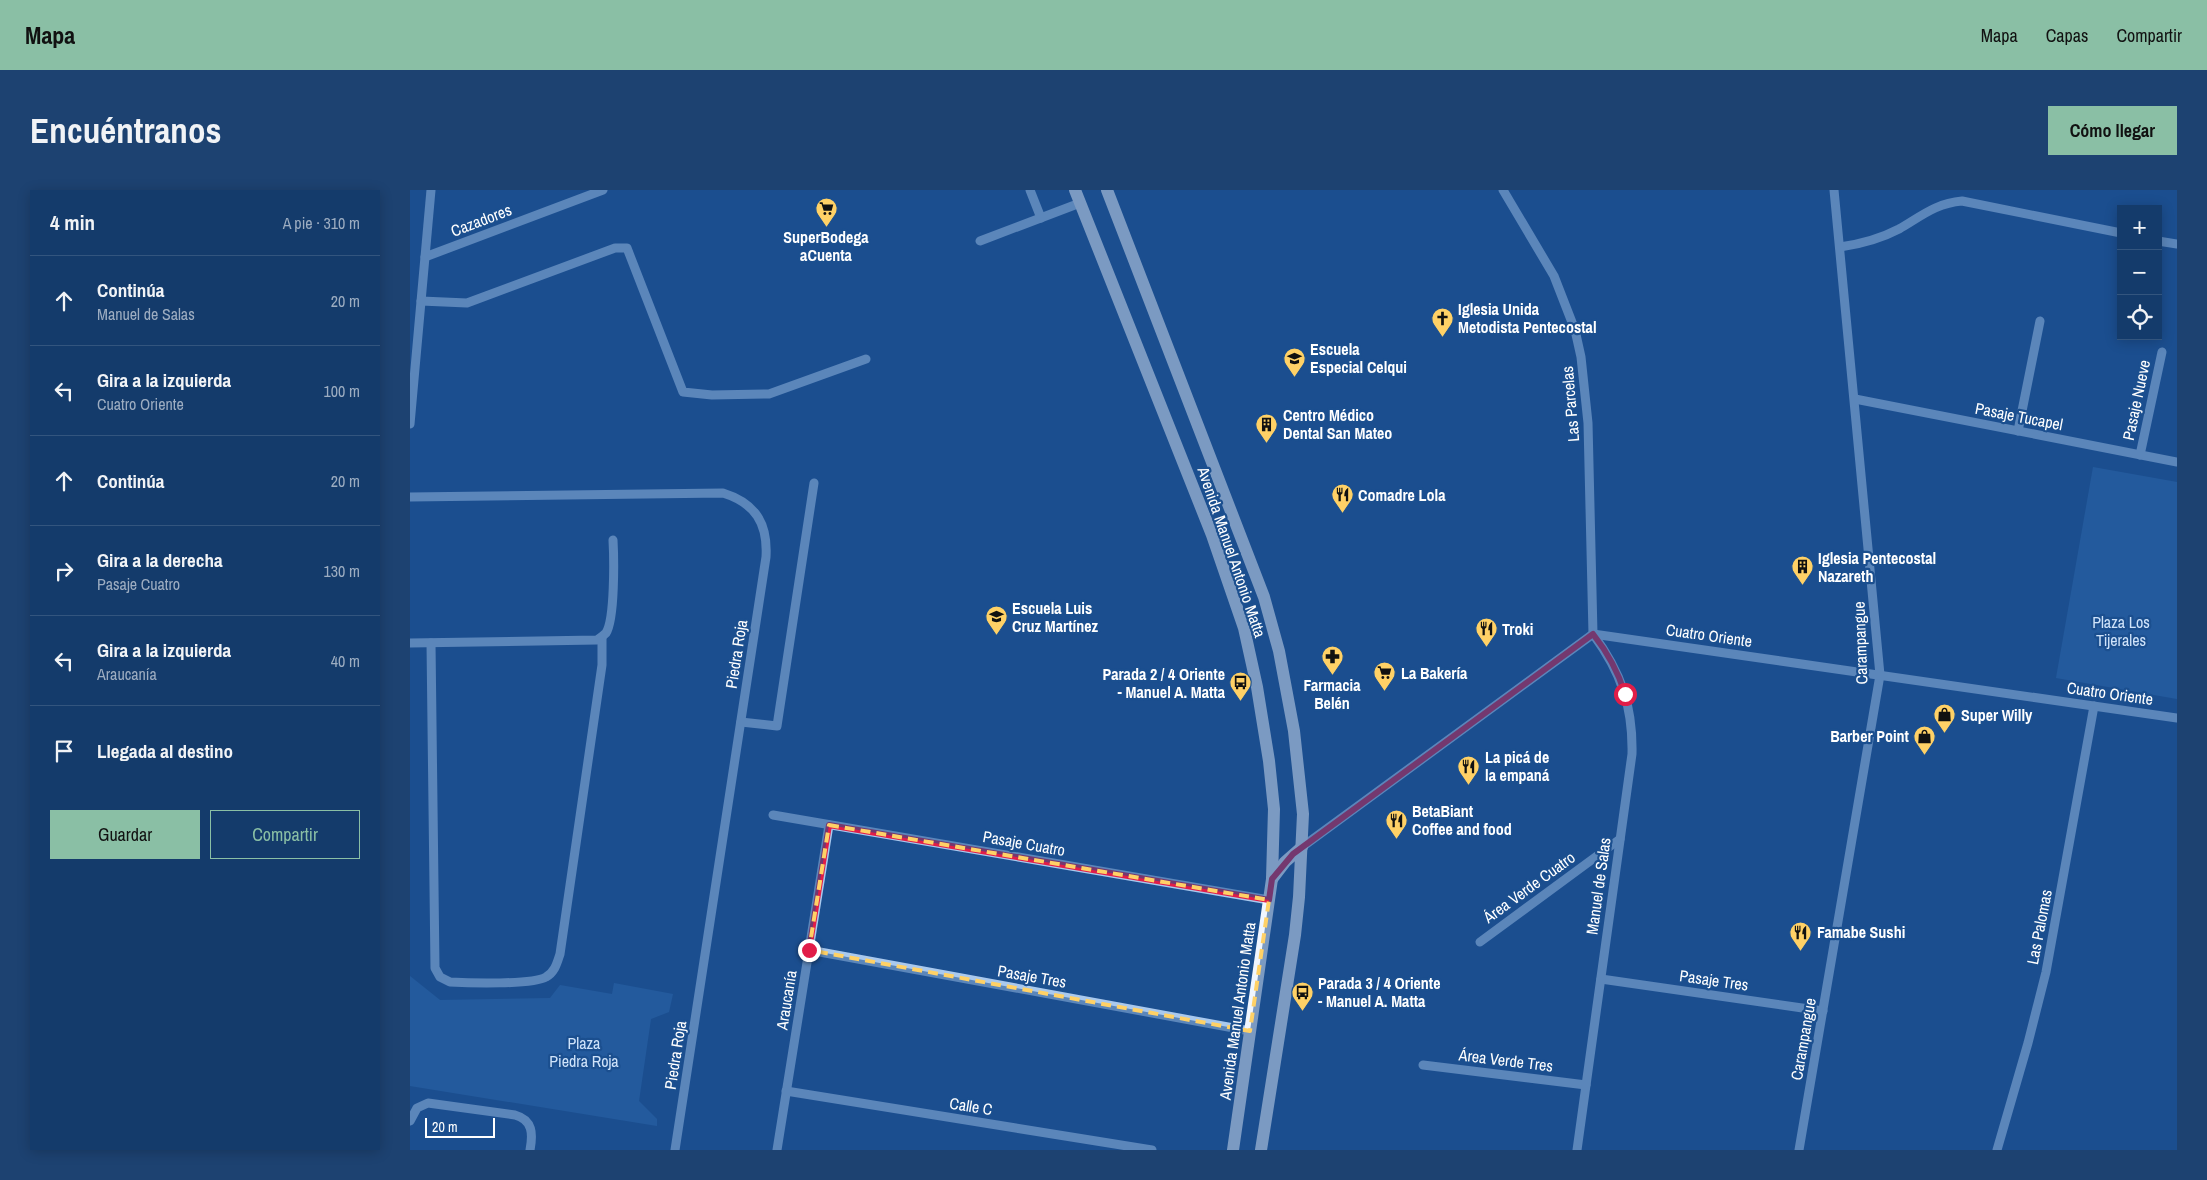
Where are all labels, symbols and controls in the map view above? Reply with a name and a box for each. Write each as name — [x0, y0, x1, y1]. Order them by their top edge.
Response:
text: Mapa — [25, 19, 75, 51]
text: Mapa — [1981, 23, 2018, 48]
text: Capas — [2046, 23, 2088, 48]
text: Compartir — [2116, 23, 2182, 48]
button: Cómo llegar — [2048, 106, 2177, 155]
text: Encuéntranos — [30, 107, 221, 154]
supermarket icon: SuperBodega aCuenta — [814, 196, 838, 227]
street label: Cazadores — [447, 198, 515, 242]
map controls — [2117, 205, 2162, 340]
button: + — [2117, 205, 2162, 250]
text: 4 min — [50, 208, 95, 237]
text: A pie · 310 m — [283, 212, 360, 234]
place label: SuperBodega aCuenta — [783, 226, 869, 266]
button: − — [2117, 250, 2162, 295]
text: Continúa — [97, 277, 165, 303]
icon: ahead — [50, 287, 78, 315]
text: 20 m — [331, 290, 360, 312]
button: locate — [2117, 295, 2162, 340]
place label: Iglesia Unida Metodista Pentecostal — [1458, 298, 1597, 338]
text: Manuel de Salas — [97, 303, 195, 325]
church icon: Iglesia Unida Metodista Pentecostal — [1430, 306, 1454, 337]
place label: Escuela Especial Celqui — [1310, 338, 1407, 378]
school or university icon: Escuela Especial Celqui — [1282, 346, 1306, 377]
street label: Pasaje Nueve — [2117, 358, 2155, 442]
street label: Las Parcelas — [1556, 365, 1584, 443]
text: Gira a la izquierda — [97, 367, 231, 393]
icon: left — [50, 377, 78, 405]
text: 100 m — [324, 380, 360, 402]
text: Cuatro Oriente — [97, 393, 184, 415]
street label: Pasaje Tucapel — [1973, 397, 2065, 435]
place label: Centro Médico Dental San Mateo — [1283, 404, 1392, 444]
building icon: Centro Médico Dental San Mateo — [1255, 412, 1279, 443]
street label: Avenida Manuel Antonio Matta — [1192, 463, 1272, 641]
icon: ahead — [50, 467, 78, 495]
text: Continúa — [97, 468, 165, 494]
text: 20 m — [331, 470, 360, 492]
restaurant icon: Comadre Lola — [1330, 483, 1354, 514]
place label: Comadre Lola — [1358, 484, 1446, 506]
text: Gira a la derecha — [97, 547, 223, 573]
place label: Iglesia Pentecostal Nazareth — [1818, 547, 1936, 587]
building icon: Iglesia Pentecostal Nazareth — [1790, 555, 1814, 586]
icon: right — [50, 557, 78, 585]
text: 130 m — [324, 560, 360, 582]
text: Pasaje Cuatro — [97, 573, 180, 595]
place label: Escuela Luis Cruz Martínez — [1012, 597, 1098, 637]
street label: Carampangue — [1848, 601, 1872, 685]
school or university icon: Escuela Luis Cruz Martínez — [984, 605, 1008, 636]
park label: Plaza Los Tijerales — [2092, 611, 2150, 651]
street label: Piedra Roja — [720, 617, 752, 690]
restaurant icon: Troki — [1474, 617, 1498, 648]
place label: Troki — [1502, 618, 1533, 640]
street label: Cuatro Oriente — [1664, 618, 1754, 652]
text: Gira a la izquierda — [97, 637, 231, 663]
pharmacy icon: Farmacia Belén — [1320, 644, 1344, 675]
icon: left — [50, 647, 78, 675]
text: 40 m — [331, 650, 360, 672]
supermarket icon: La Bakería — [1373, 661, 1397, 692]
place label: La Bakería — [1401, 662, 1468, 684]
text: Araucanía — [97, 663, 157, 685]
place label: Parada 2 / 4 Oriente - Manuel A. Matta — [1102, 663, 1226, 703]
bus stop icon: Parada 2 / 4 Oriente - Manuel A. Matta — [1229, 671, 1253, 702]
place label: Farmacia Belén — [1304, 674, 1361, 714]
street label: Cuatro Oriente — [2065, 676, 2155, 710]
route start — [1614, 683, 1637, 706]
shop icon: Super Willy — [1933, 703, 1957, 734]
place label: Super Willy — [1961, 704, 2033, 726]
shop icon: Barber Point — [1913, 724, 1937, 755]
place label: Barber Point — [1830, 725, 1910, 747]
icon: arrive — [50, 737, 78, 765]
text: Llegada al destino — [97, 738, 233, 764]
place label: La picá de la empaná — [1485, 746, 1550, 786]
restaurant icon: La picá de la empaná — [1457, 754, 1481, 785]
place label: BetaBiant Coffee and food — [1412, 800, 1512, 840]
restaurant icon: BetaBiant Coffee and food — [1384, 808, 1408, 839]
button: Guardar — [50, 810, 200, 859]
button: Compartir — [210, 810, 360, 859]
street label: Pasaje Cuatro — [981, 825, 1067, 861]
street label: Manuel de Salas — [1580, 836, 1616, 936]
street label: Área Verde Cuatro — [1478, 846, 1579, 928]
street label: Las Palomas — [2021, 888, 2057, 966]
street label: Avenida Manuel Antonio Matta — [1213, 920, 1260, 1102]
restaurant icon: Famabe Sushi — [1789, 920, 1813, 951]
place label: Famabe Sushi — [1817, 921, 1905, 943]
route end — [798, 939, 821, 962]
street label: Pasaje Tres — [996, 959, 1068, 993]
street label: Pasaje Tres — [1678, 964, 1750, 996]
street label: Araucanía — [770, 968, 802, 1032]
place label: Parada 3 / 4 Oriente - Manuel A. Matta — [1318, 972, 1441, 1012]
bus stop icon: Parada 3 / 4 Oriente - Manuel A. Matta — [1290, 980, 1314, 1011]
street label: Carampangue — [1785, 996, 1821, 1082]
street label: Piedra Roja — [659, 1018, 691, 1091]
park label: Plaza Piedra Roja — [549, 1032, 619, 1072]
street label: Área Verde Tres — [1457, 1043, 1554, 1077]
street label: Calle C — [948, 1092, 994, 1120]
scale bar — [425, 1115, 495, 1138]
text: 20 m — [432, 1118, 458, 1136]

